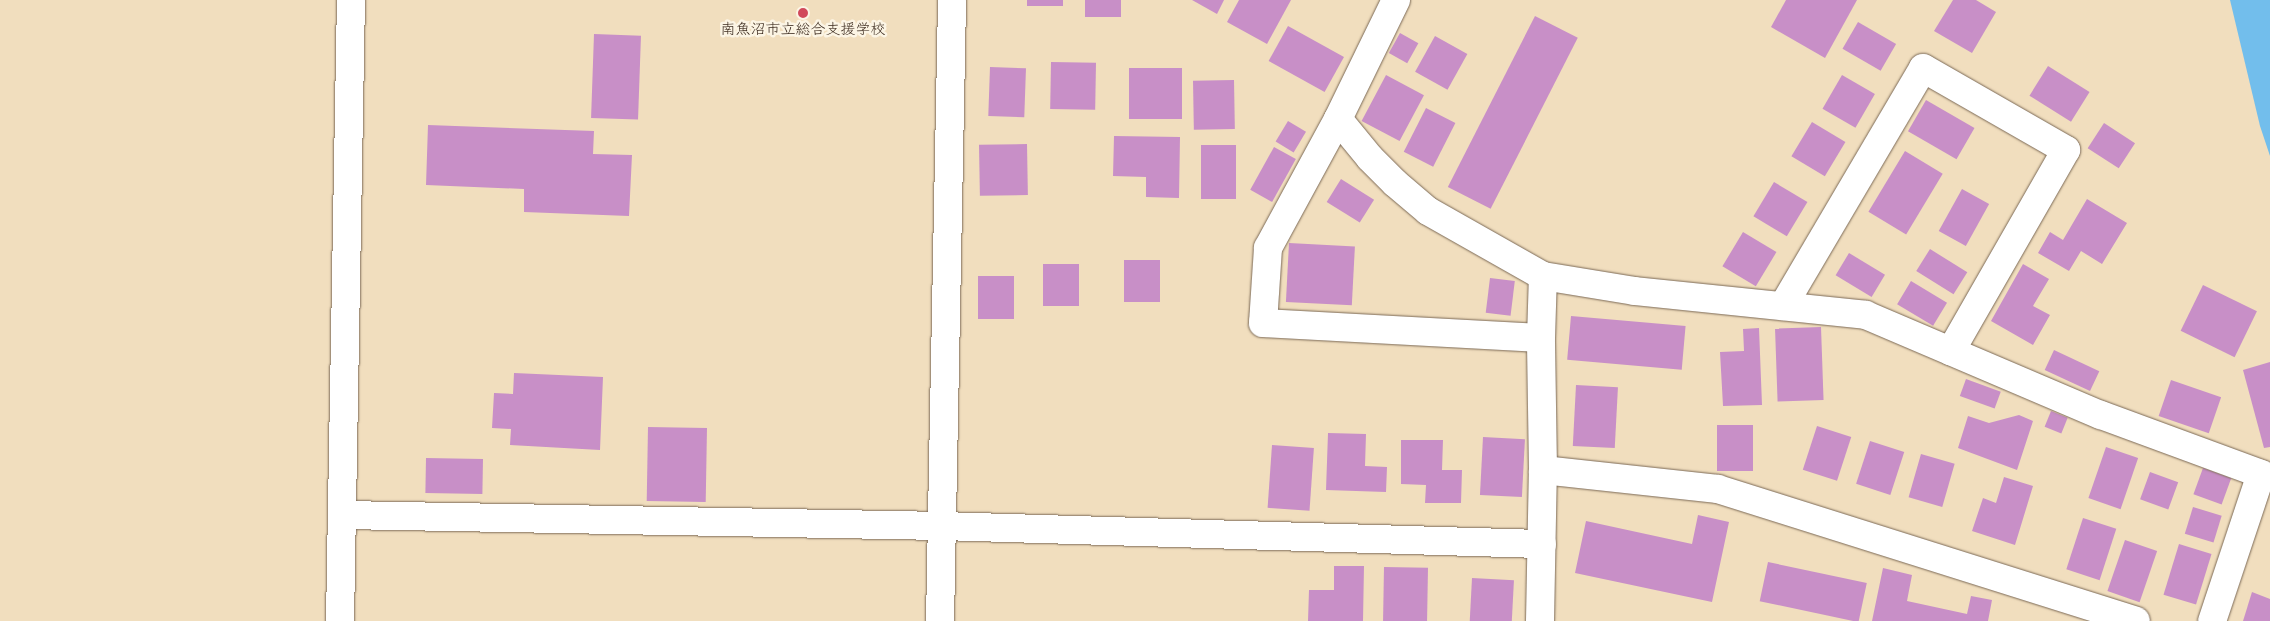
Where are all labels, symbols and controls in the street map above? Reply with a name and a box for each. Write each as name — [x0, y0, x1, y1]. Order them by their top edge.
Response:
marker: 南魚沼市立総合支援学校 — [797, 7, 809, 19]
place label: 南魚沼市立総合支援学校 — [721, 21, 885, 39]

